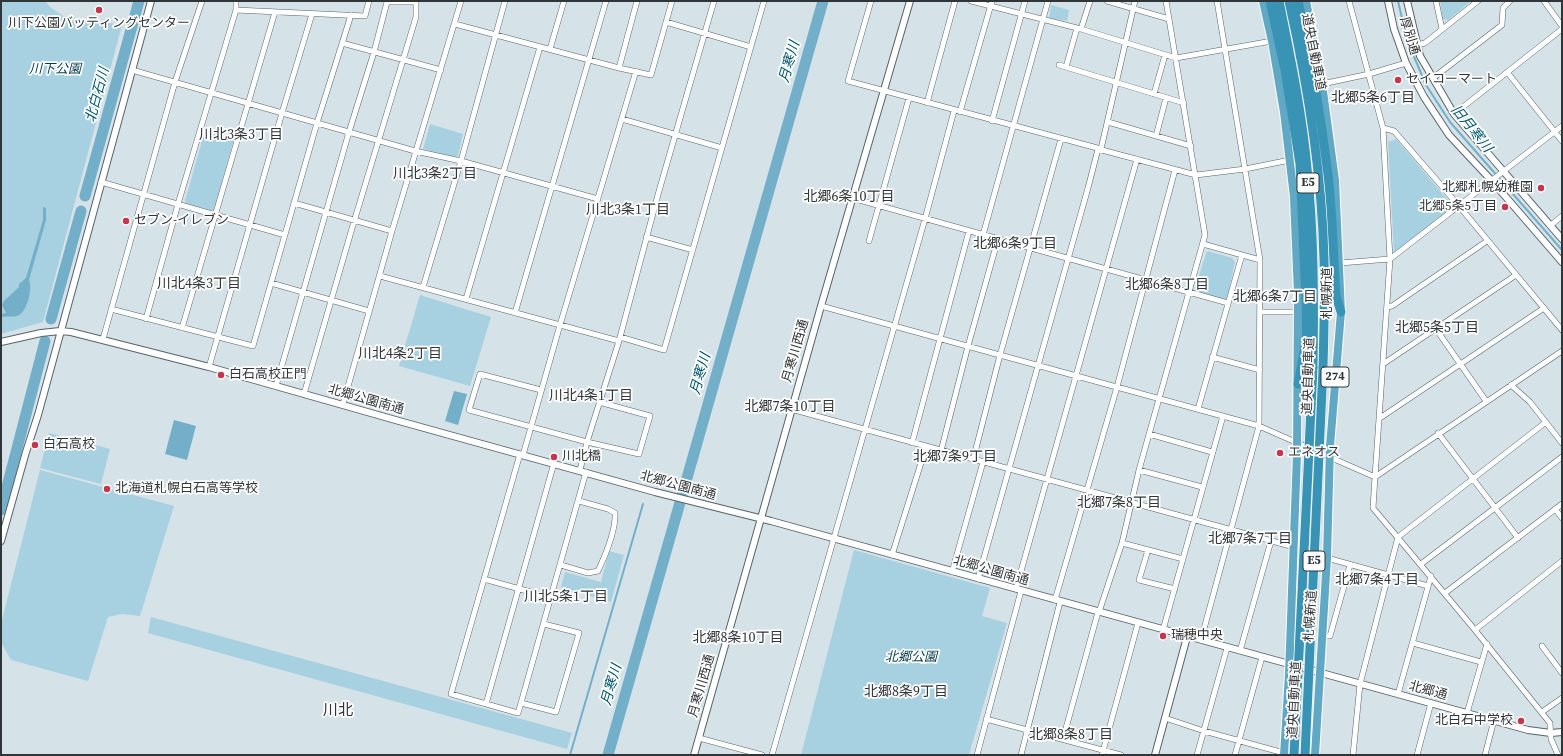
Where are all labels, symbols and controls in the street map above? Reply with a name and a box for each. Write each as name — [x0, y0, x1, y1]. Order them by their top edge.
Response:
marker: 川下公園バッティングセンター — [94, 5, 104, 15]
street label: 道央自動車道 — [1298, 12, 1328, 92]
street label: 厚別通 — [1396, 15, 1422, 57]
place label: 川下公園バッティングセンター — [8, 16, 190, 32]
water label: 月寒川 — [776, 39, 804, 85]
park label: 川下公園 — [29, 62, 81, 78]
water label: 北白石川 — [83, 66, 113, 124]
place label: セイコーマート — [1406, 72, 1497, 88]
marker: セイコーマート — [1393, 75, 1403, 85]
district label: 北郷5条6丁目 — [1331, 90, 1415, 106]
water label: 旧月寒川 — [1447, 102, 1495, 156]
district label: 川北3条3丁目 — [199, 127, 283, 143]
district label: 川北3条2丁目 — [393, 166, 477, 182]
road number: E5 — [1297, 173, 1319, 193]
place label: 北郷札幌幼稚園 — [1442, 180, 1533, 196]
marker: 北郷札幌幼稚園 — [1536, 183, 1546, 193]
district label: 北郷6条10丁目 — [804, 189, 894, 205]
place label: 北郷5条5丁目 — [1419, 199, 1497, 215]
district label: 川北3条1丁目 — [586, 202, 670, 218]
marker: 北郷5条5丁目 — [1500, 202, 1510, 212]
place label: セブン-イレブン — [134, 213, 229, 229]
marker: セブン-イレブン — [121, 216, 131, 226]
district label: 北郷6条9丁目 — [973, 236, 1057, 252]
street label: 札幌新道 — [1320, 267, 1336, 319]
district label: 川北4条3丁目 — [157, 276, 241, 292]
district label: 北郷6条8丁目 — [1125, 277, 1209, 293]
district label: 北郷6条7丁目 — [1233, 289, 1317, 305]
street label: 月寒川西通 — [780, 318, 812, 384]
district label: 北郷5条5丁目 — [1395, 320, 1479, 336]
street label: 道央自動車道 — [1300, 337, 1318, 415]
district label: 川北4条2丁目 — [358, 346, 442, 362]
water label: 月寒川 — [687, 351, 715, 397]
place label: 白石高校正門 — [229, 367, 307, 383]
road number: 274 — [1321, 367, 1349, 387]
marker: 白石高校正門 — [216, 370, 226, 380]
street label: 北郷公園南通 — [326, 382, 406, 418]
district label: 川北4条1丁目 — [549, 388, 633, 404]
district label: 北郷7条10丁目 — [745, 399, 835, 415]
place label: 白石高校 — [43, 437, 95, 453]
marker: 白石高校 — [30, 440, 40, 450]
place label: エネオス — [1288, 445, 1340, 461]
marker: エネオス — [1275, 448, 1285, 458]
place label: 川北橋 — [562, 449, 601, 465]
district label: 北郷7条9丁目 — [913, 449, 997, 465]
marker: 川北橋 — [549, 452, 559, 462]
street label: 北郷公園南通 — [638, 468, 718, 504]
place label: 北海道札幌白石高等学校 — [115, 481, 258, 497]
marker: 北海道札幌白石高等学校 — [102, 484, 112, 494]
district label: 北郷7条8丁目 — [1077, 495, 1161, 511]
district label: 北郷7条7丁目 — [1208, 531, 1292, 547]
road number: E5 — [1303, 551, 1325, 571]
street label: 北郷公園南通 — [951, 553, 1031, 589]
district label: 北郷7条4丁目 — [1335, 572, 1419, 588]
district label: 川北5条1丁目 — [524, 589, 608, 605]
street label: 札幌新道 — [1301, 590, 1321, 642]
place label: 瑞穂中央 — [1171, 628, 1223, 644]
district label: 北郷8条10丁目 — [693, 630, 783, 646]
marker: 瑞穂中央 — [1158, 631, 1168, 641]
park label: 北郷公園 — [885, 650, 937, 666]
street label: 月寒川西通 — [686, 653, 718, 719]
street label: 道央自動車道 — [1285, 661, 1305, 739]
water label: 月寒川 — [598, 662, 626, 708]
street label: 北郷通 — [1407, 678, 1449, 704]
district label: 北郷8条9丁目 — [864, 684, 948, 700]
district label: 川北 — [323, 702, 353, 720]
place label: 北白石中学校 — [1435, 713, 1513, 729]
marker: 北白石中学校 — [1516, 716, 1526, 726]
district label: 北郷8条8丁目 — [1029, 727, 1113, 743]

